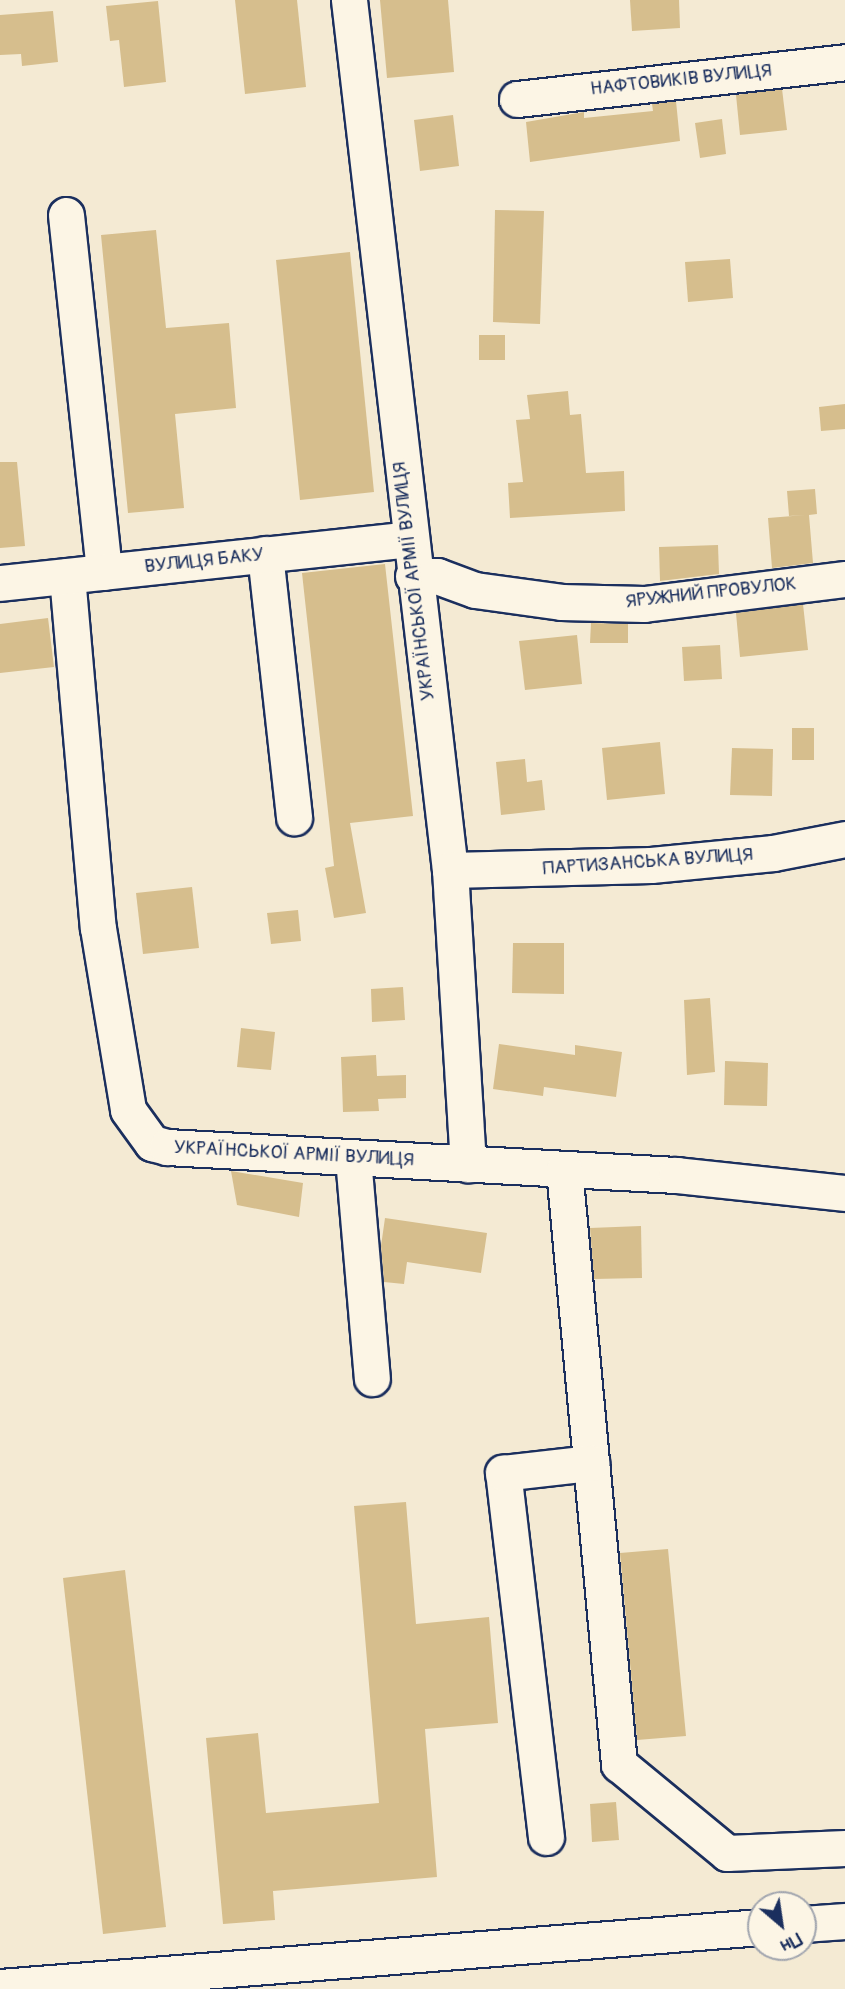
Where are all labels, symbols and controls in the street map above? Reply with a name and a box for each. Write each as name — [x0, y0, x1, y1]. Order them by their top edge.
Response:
street label: НАФТОВИКІВ ВУЛИЦЯ — [589, 59, 773, 101]
street label: УКРАЇНСЬКОЇ АРМІЇ ВУЛИЦЯ — [388, 460, 440, 702]
street label: ВУЛИЦЯ БАКУ — [143, 543, 265, 579]
street label: ЯРУЖНИЙ ПРОВУЛОК — [624, 573, 798, 613]
street label: ПАРТИЗАНСЬКА ВУЛИЦЯ — [542, 843, 754, 881]
street label: УКРАЇНСЬКОЇ АРМІЇ ВУЛИЦЯ — [173, 1136, 415, 1172]
north arrow — [747, 1891, 817, 1961]
text: Пн — [776, 1927, 806, 1958]

